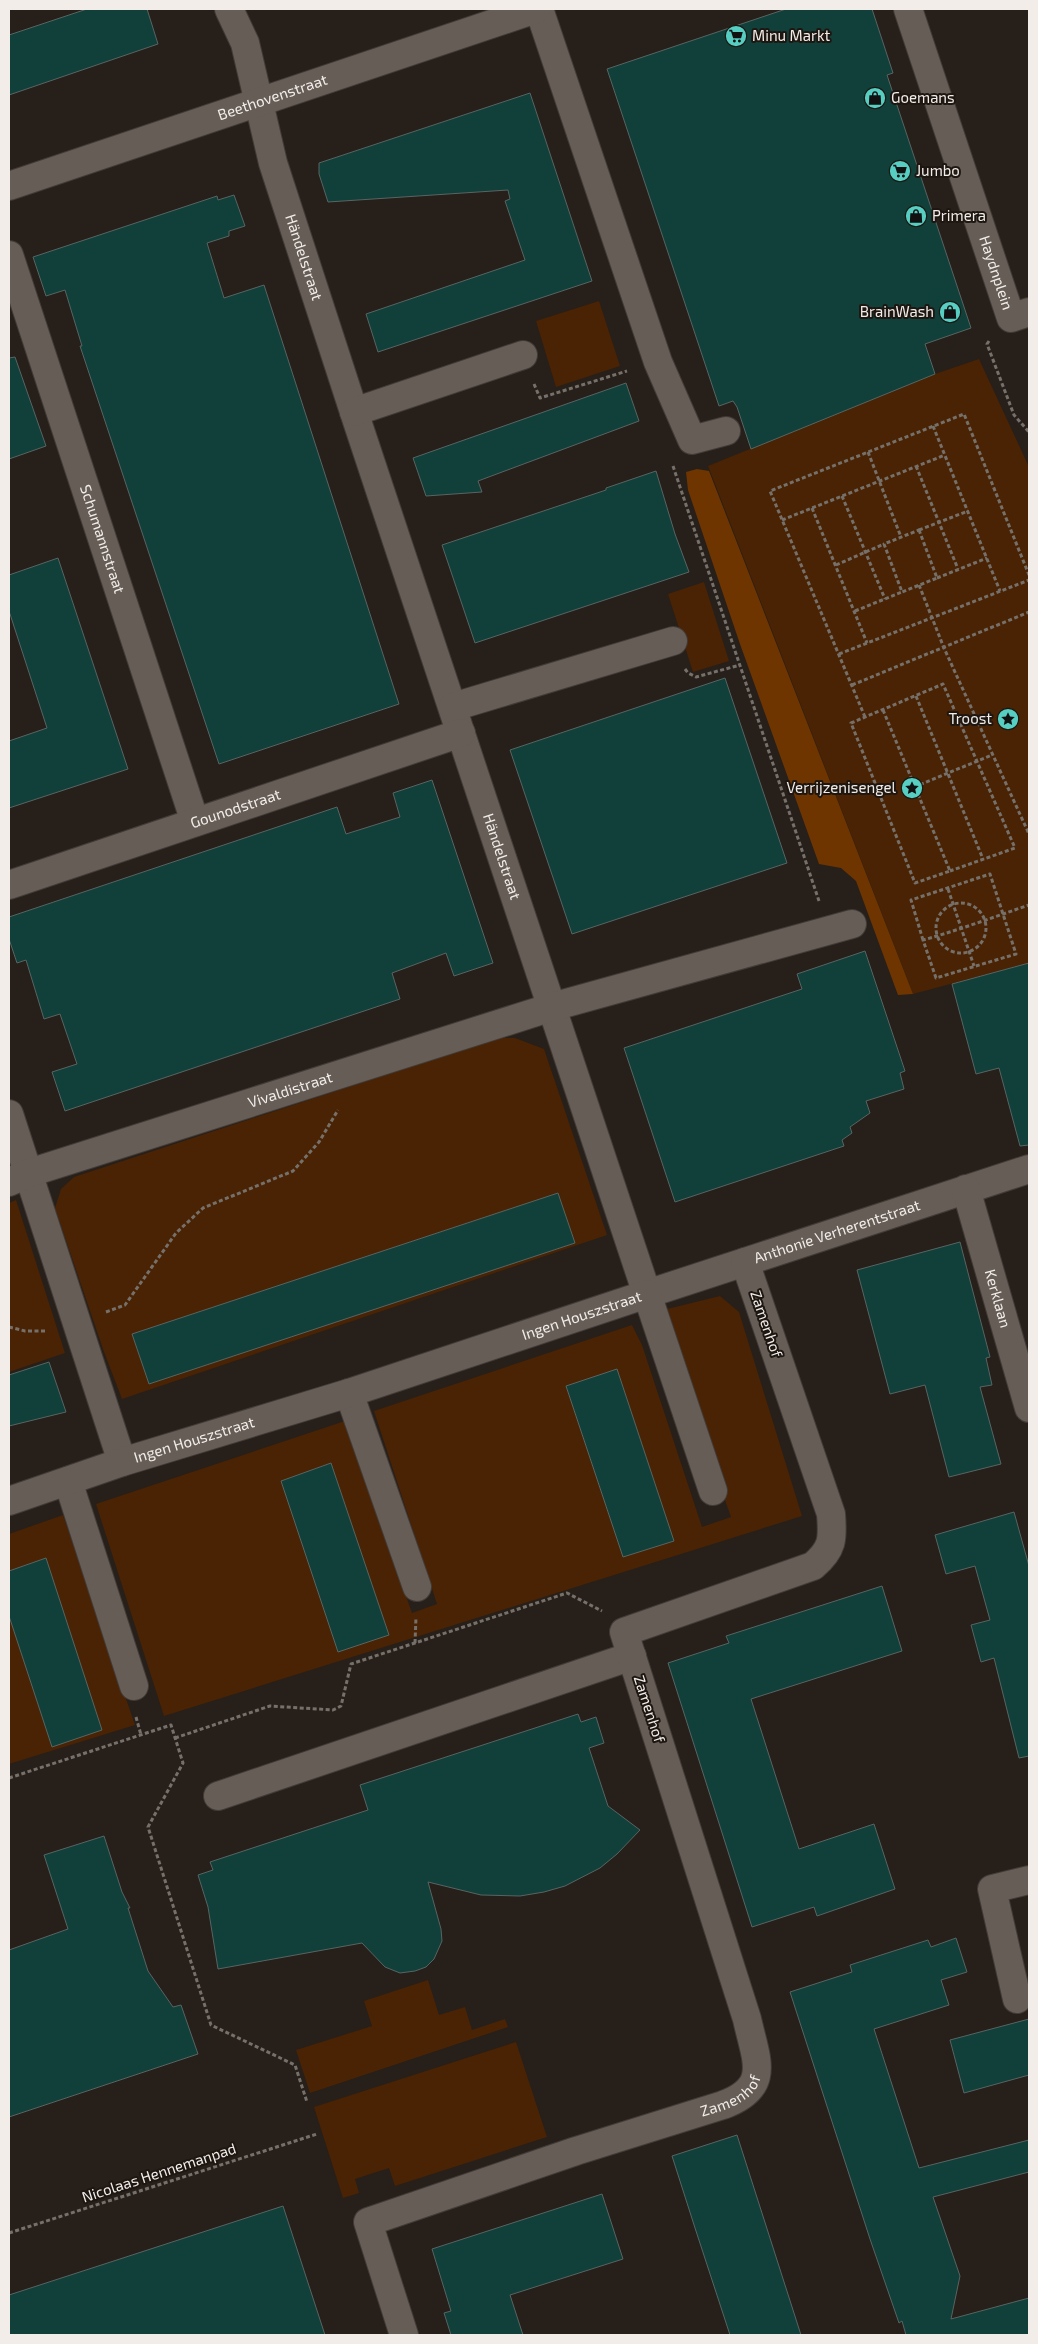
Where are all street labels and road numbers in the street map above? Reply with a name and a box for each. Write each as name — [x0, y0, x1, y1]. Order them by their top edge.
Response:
street label: Beethovenstraat — [215, 70, 330, 123]
street label: Händelstraat — [282, 212, 327, 303]
street label: Haydnplein — [976, 233, 1018, 312]
street label: Schumannstraat — [77, 482, 129, 596]
street label: Gounodstraat — [188, 784, 283, 831]
street label: Händelstraat — [480, 811, 525, 902]
street label: Vivaldistraat — [246, 1067, 335, 1111]
street label: Anthonie Verherentstraat — [751, 1195, 922, 1266]
street label: Kerklaan — [982, 1267, 1015, 1330]
street label: Ingen Houszstraat — [519, 1286, 644, 1343]
street label: Zamenhof — [747, 1288, 787, 1360]
street label: Ingen Houszstraat — [131, 1412, 257, 1466]
street label: Zamenhof — [631, 1673, 669, 1745]
street label: Zamenhof — [698, 2072, 764, 2120]
street label: Nicolaas Hennemanpad — [79, 2139, 238, 2206]

